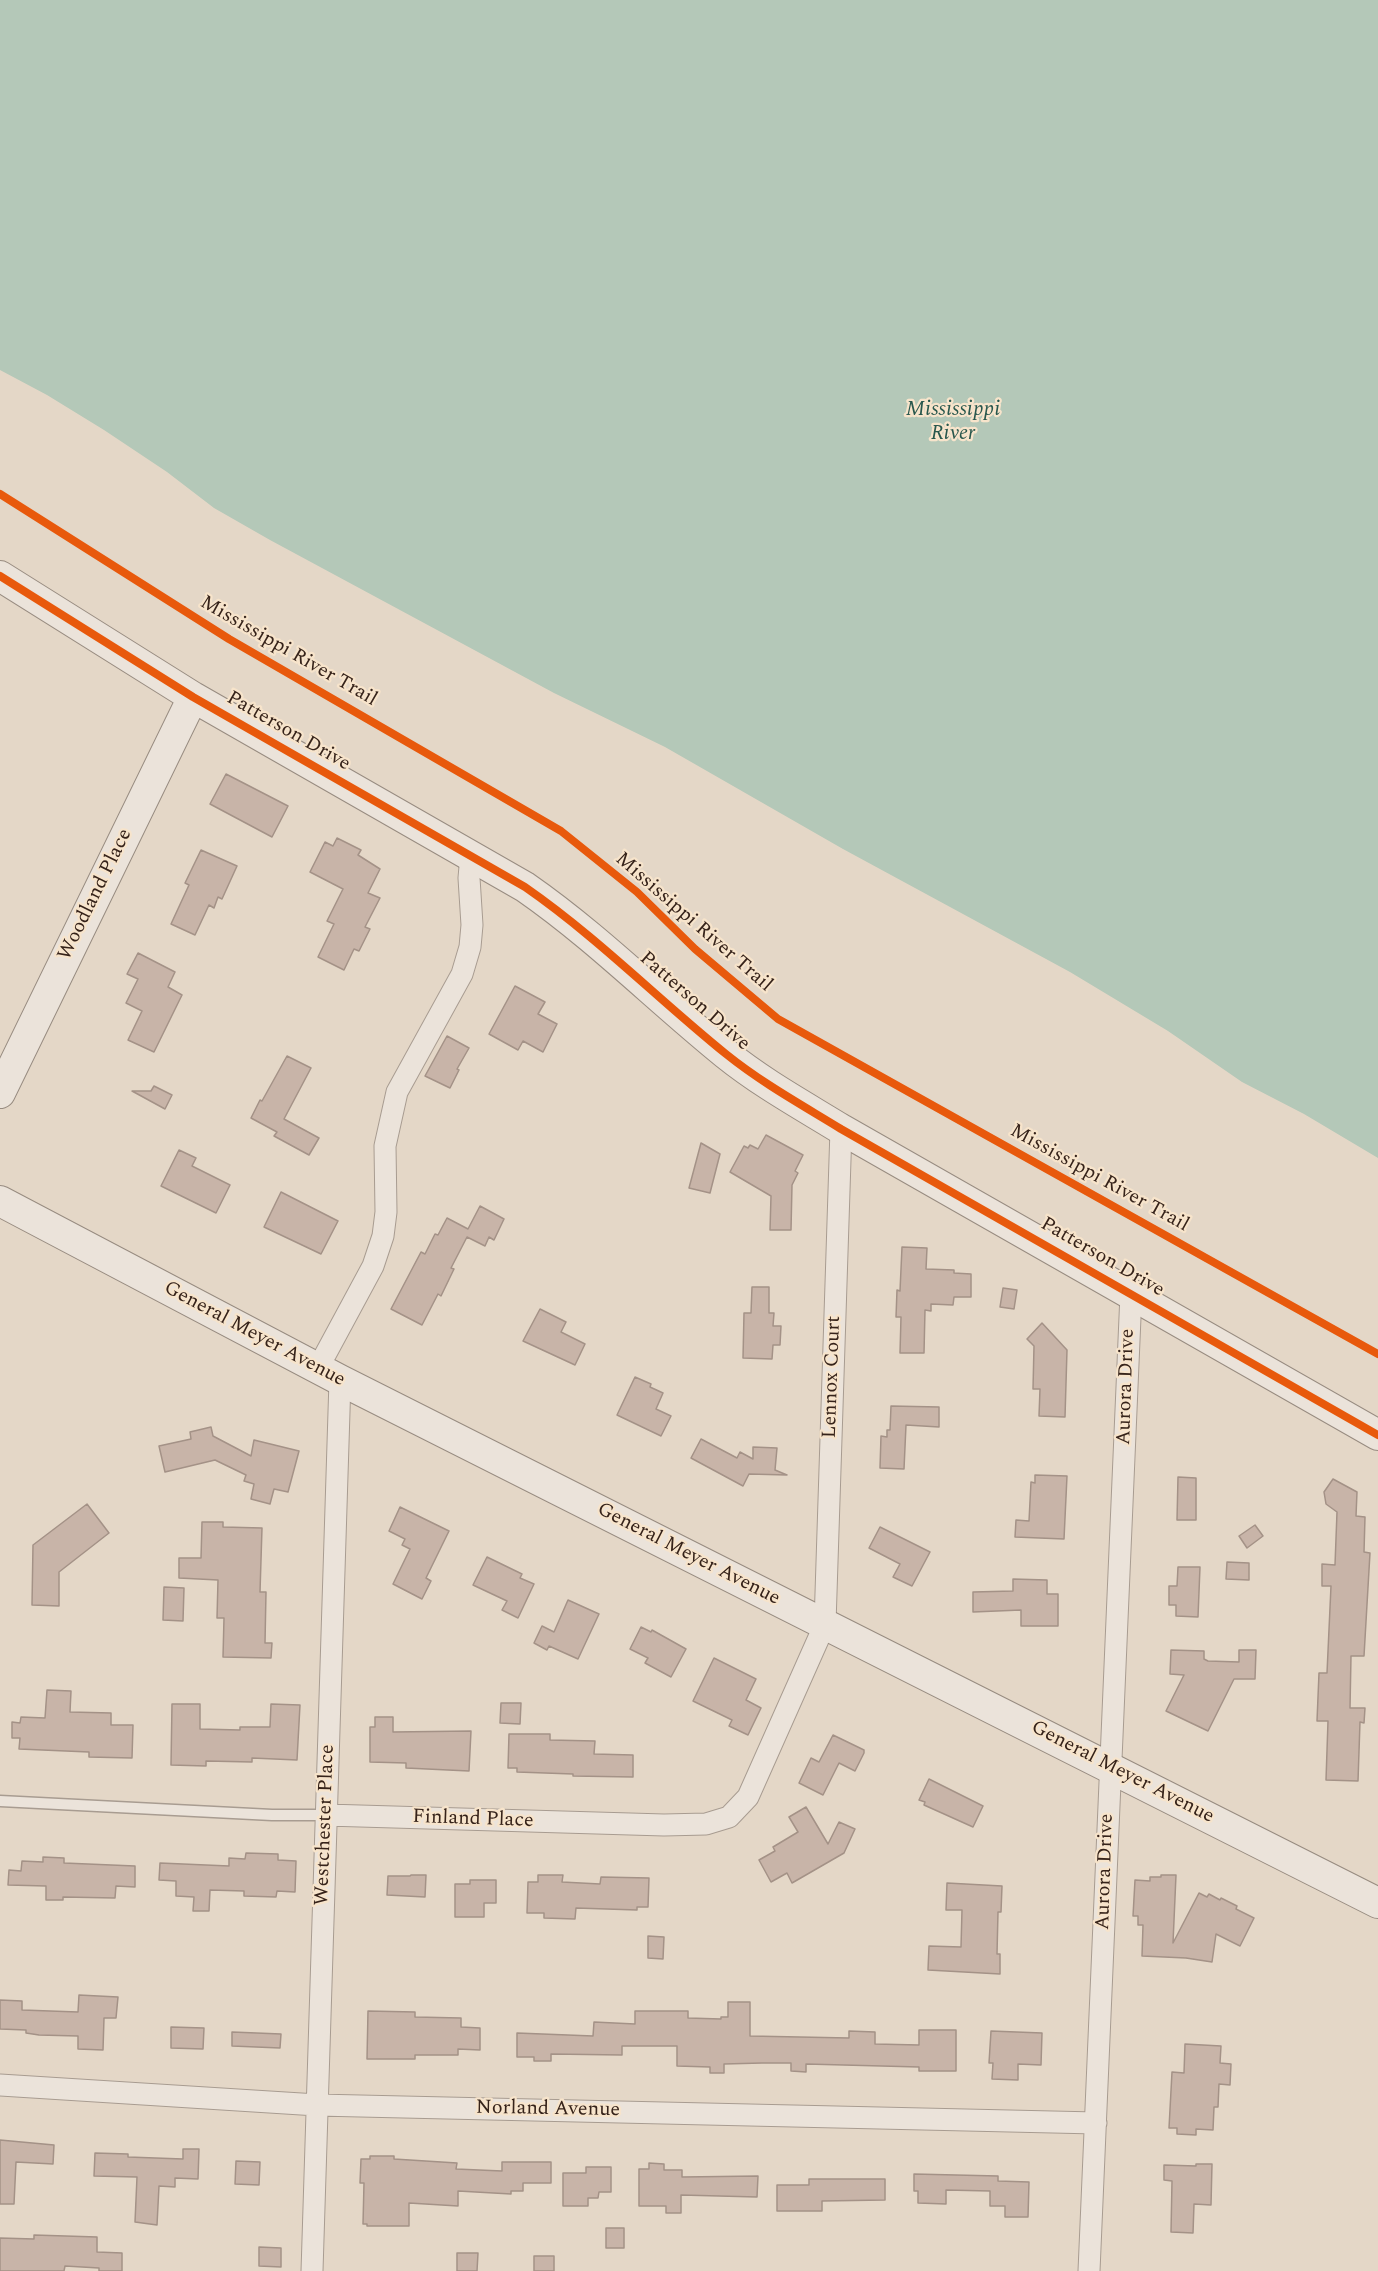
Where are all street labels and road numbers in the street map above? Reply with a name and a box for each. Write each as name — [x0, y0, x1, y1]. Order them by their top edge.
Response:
street label: Mississippi River Trail — [195, 591, 381, 713]
street label: Patterson Drive — [222, 687, 354, 777]
street label: Woodland Place — [54, 825, 138, 965]
street label: Mississippi River Trail — [609, 848, 777, 998]
street label: Patterson Drive — [634, 947, 754, 1057]
street label: Mississippi River Trail — [1005, 1120, 1193, 1238]
street label: Patterson Drive — [1036, 1213, 1168, 1303]
street label: General Meyer Avenue — [159, 1277, 349, 1393]
street label: Lennox Court — [819, 1315, 847, 1439]
street label: Aurora Drive — [1113, 1328, 1141, 1446]
street label: General Meyer Avenue — [592, 1498, 784, 1612]
street label: General Meyer Avenue — [1026, 1716, 1218, 1830]
street label: Westchester Place — [311, 1744, 341, 1906]
street label: Finland Place — [412, 1806, 534, 1834]
street label: Aurora Drive — [1092, 1813, 1120, 1931]
street label: Norland Avenue — [476, 2097, 620, 2123]

